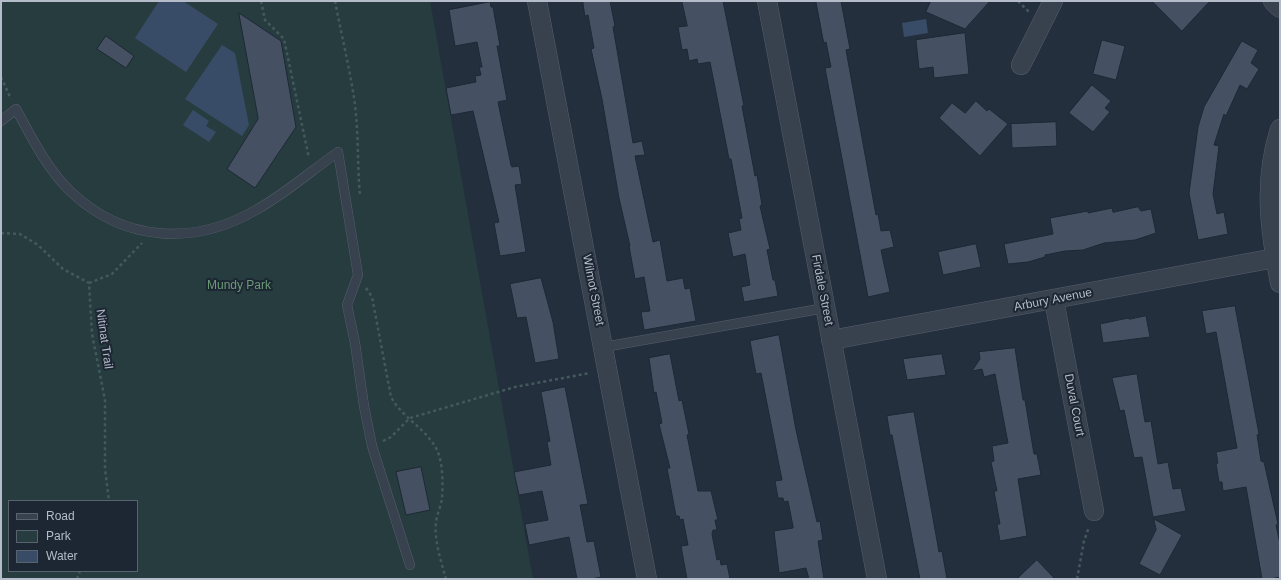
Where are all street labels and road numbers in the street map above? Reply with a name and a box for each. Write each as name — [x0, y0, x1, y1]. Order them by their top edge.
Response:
street label: Wilmot Street — [579, 253, 607, 327]
street label: Firdale Street — [808, 253, 836, 327]
street label: Arbury Avenue — [1013, 285, 1093, 315]
street label: Nitinat Trail — [93, 308, 115, 370]
street label: Duval Court — [1061, 373, 1087, 437]

